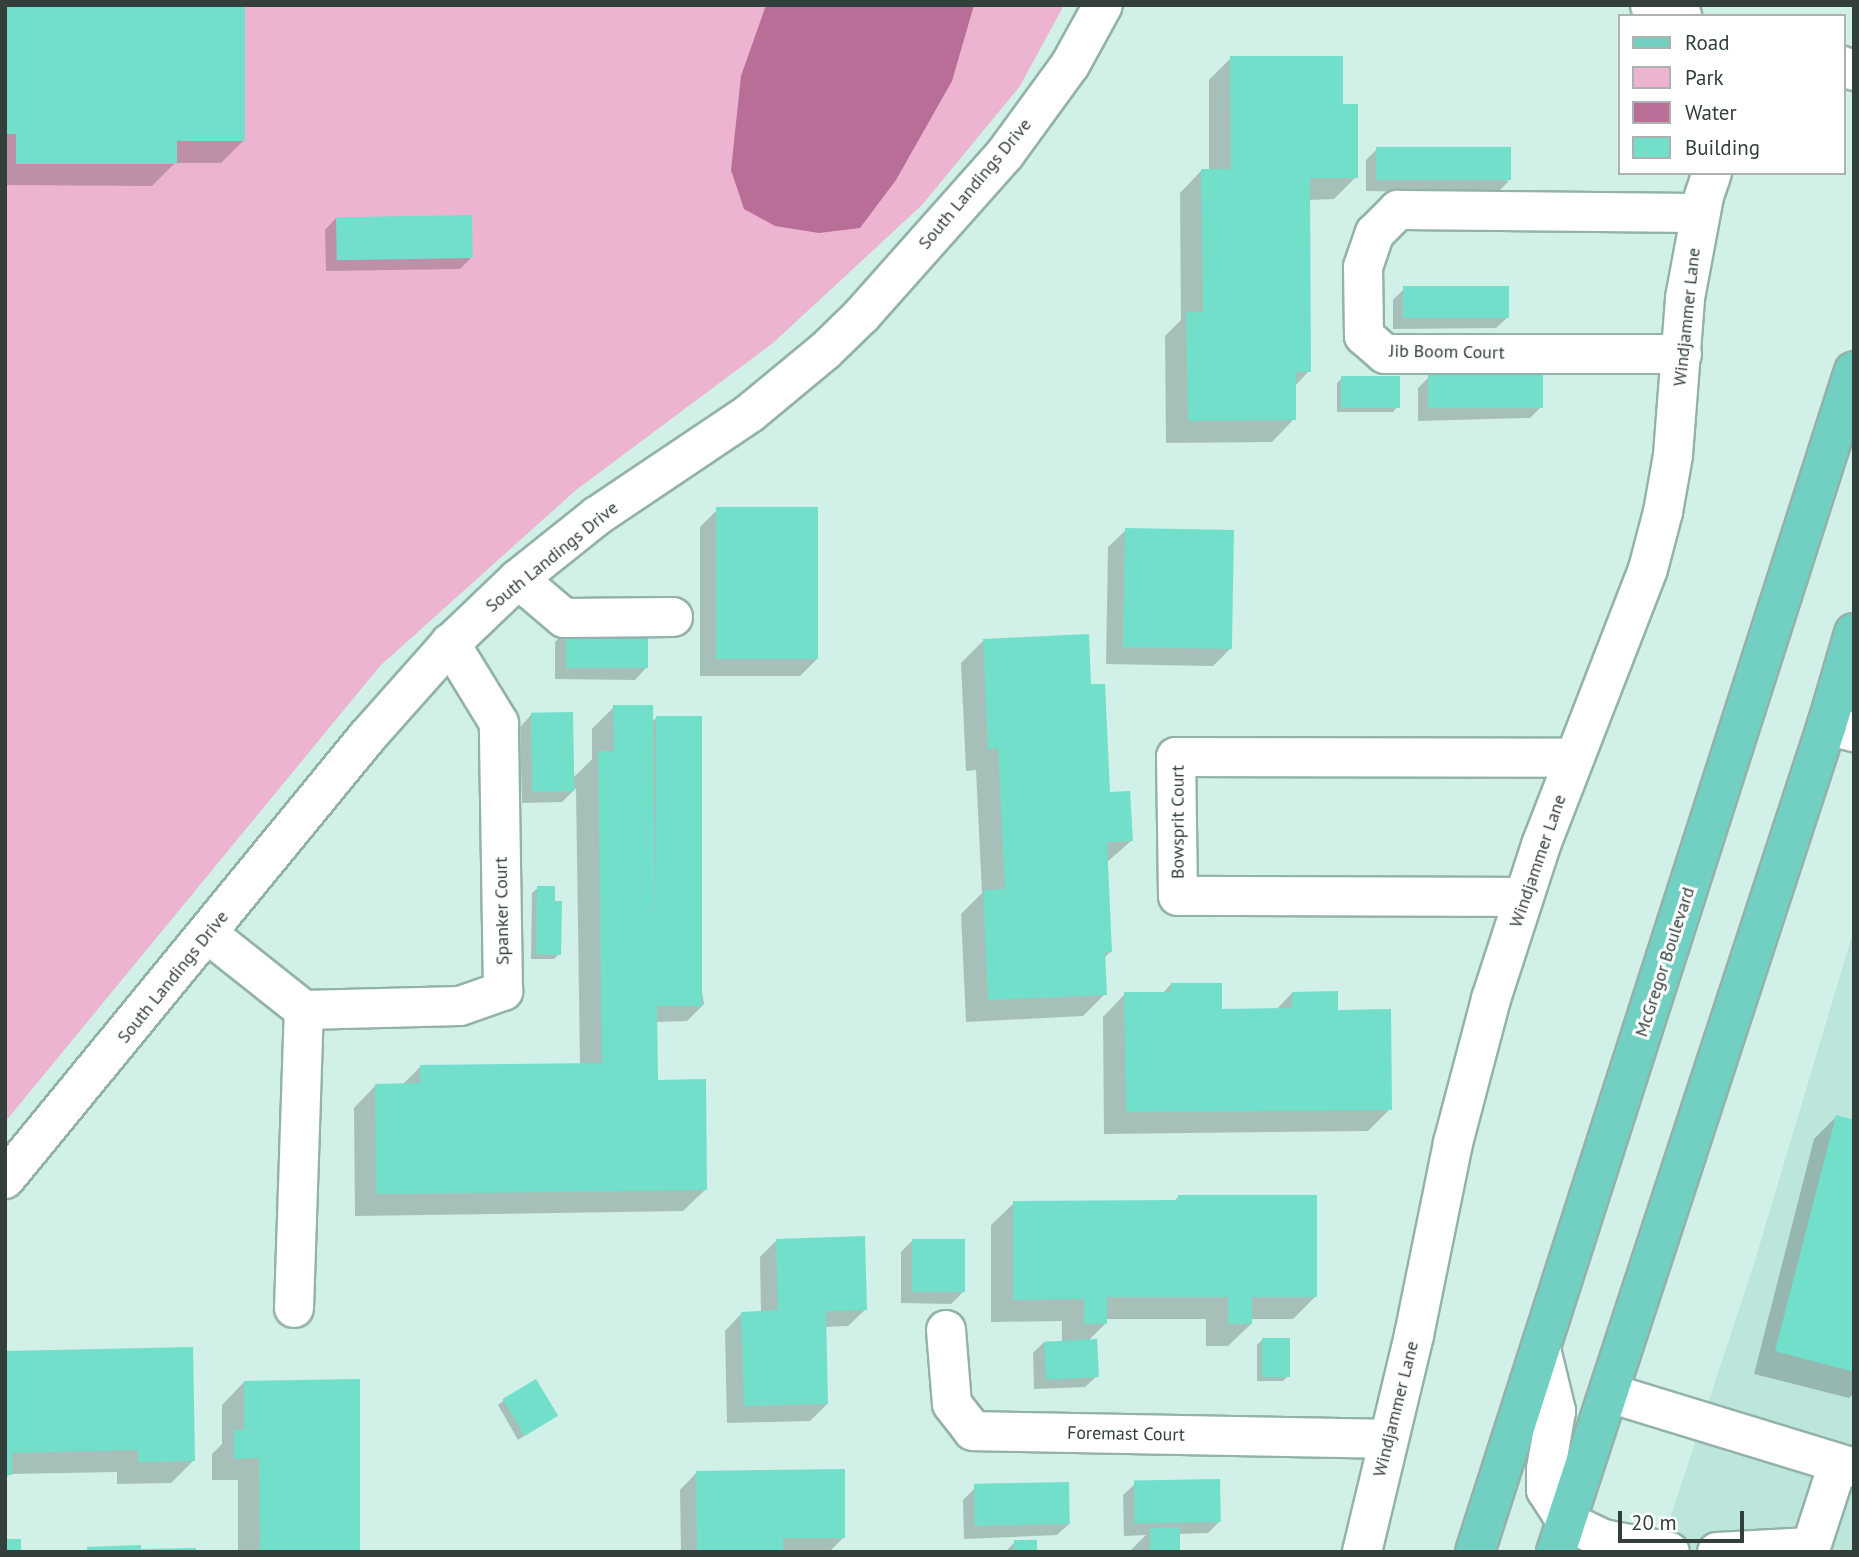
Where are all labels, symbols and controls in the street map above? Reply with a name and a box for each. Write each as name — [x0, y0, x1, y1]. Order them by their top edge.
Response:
legend — [1618, 14, 1845, 175]
text: Road — [1685, 29, 1729, 56]
text: Park — [1685, 64, 1724, 91]
text: Water — [1685, 99, 1737, 126]
street label: South Landings Drive — [914, 114, 1036, 254]
text: Building — [1685, 134, 1760, 161]
street label: Windjammer Lane — [1669, 247, 1705, 387]
street label: Jib Boom Court — [1389, 340, 1505, 364]
street label: South Landings Drive — [481, 497, 623, 617]
street label: Bowsprit Court — [1167, 765, 1189, 879]
street label: Windjammer Lane — [1505, 792, 1571, 930]
street label: Spanker Court — [490, 857, 514, 965]
street label: McGregor Boulevard — [1631, 885, 1699, 1039]
street label: South Landings Drive — [113, 906, 233, 1048]
street label: Windjammer Lane — [1369, 1339, 1423, 1479]
street label: Foremast Court — [1067, 1422, 1185, 1446]
scale bar — [1621, 1498, 1747, 1542]
text: 20 m — [1631, 1509, 1677, 1536]

